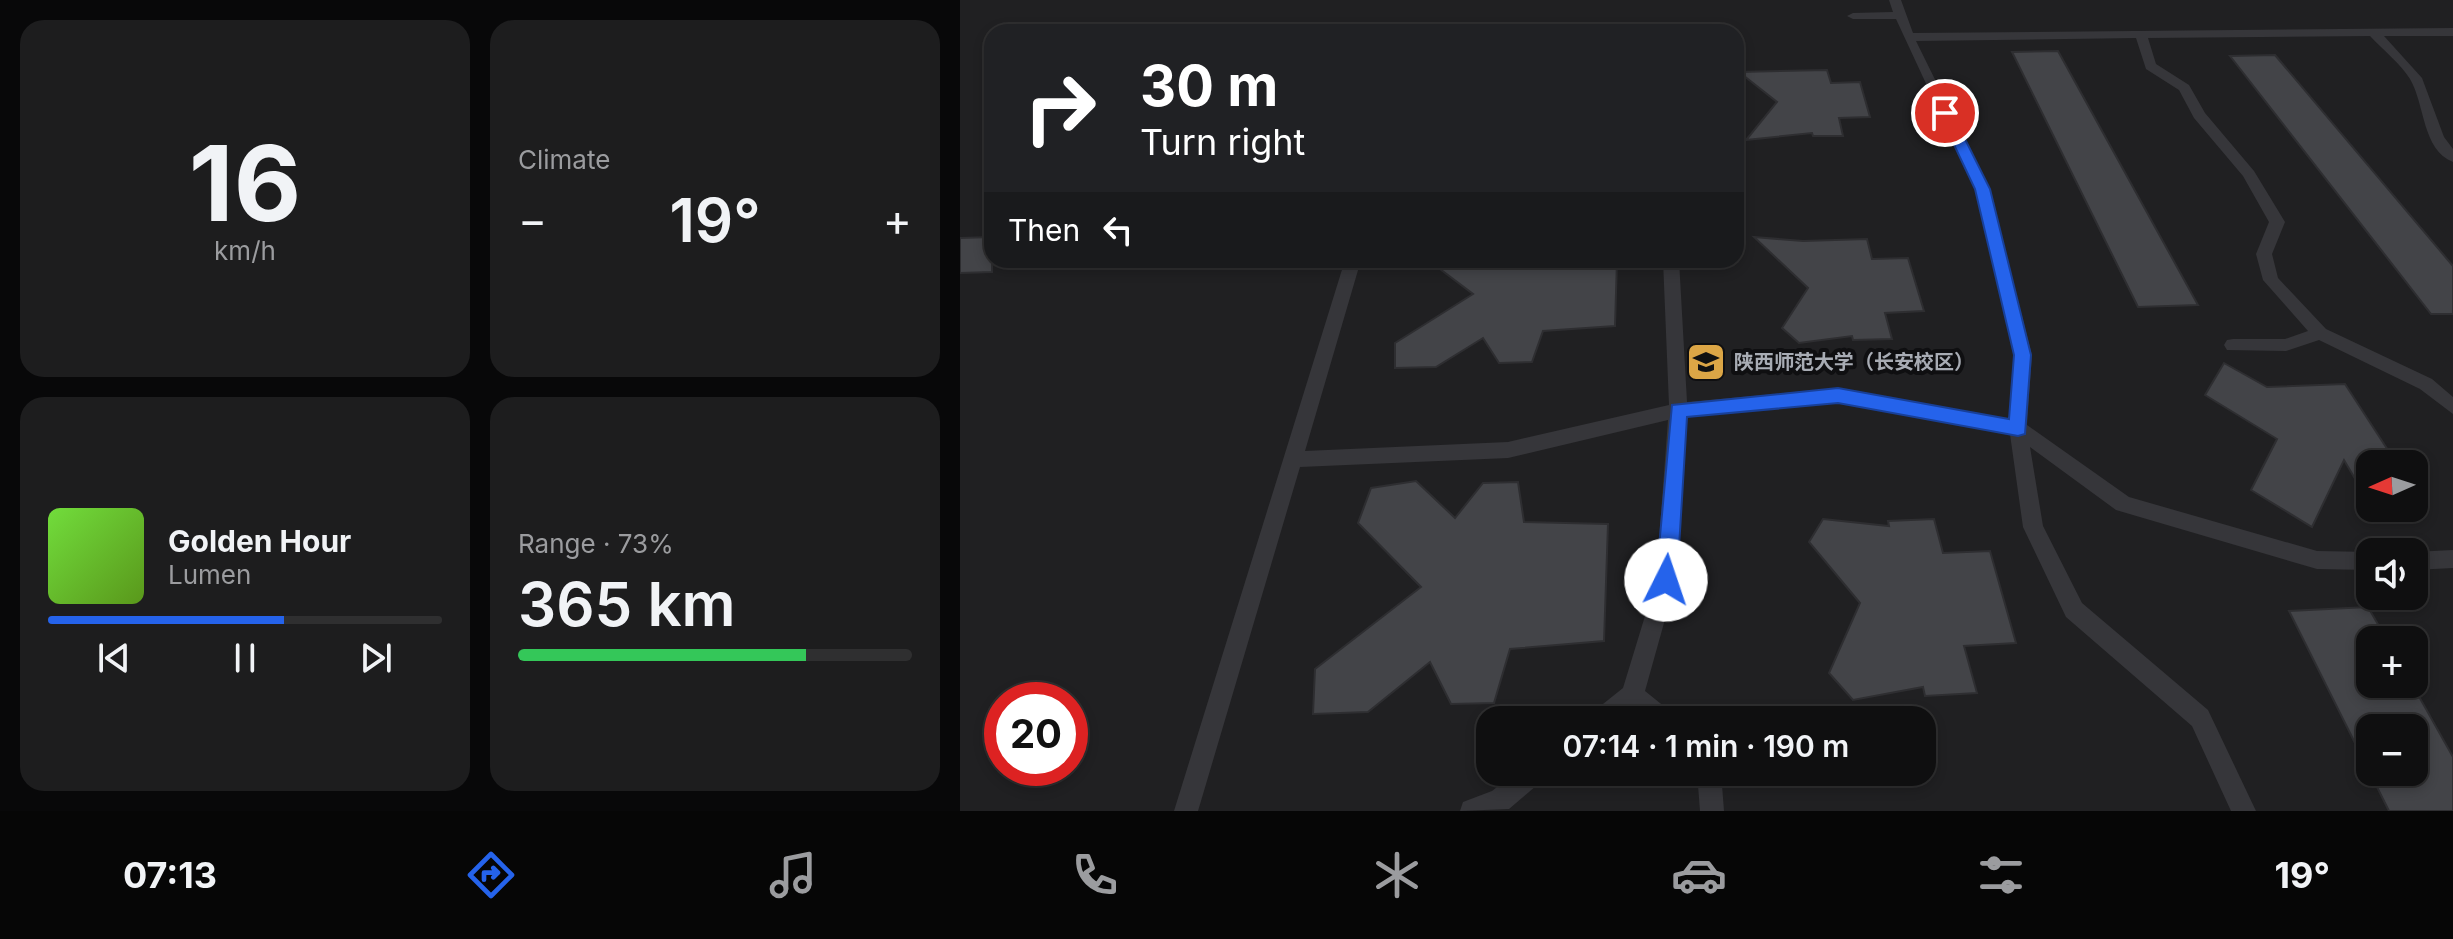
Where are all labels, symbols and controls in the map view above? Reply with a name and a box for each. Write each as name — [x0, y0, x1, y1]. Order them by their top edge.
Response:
text: 30 m — [1140, 52, 1278, 120]
icon: right — [1008, 56, 1112, 160]
pin — [1911, 79, 1979, 147]
icon: arrive — [1923, 91, 1967, 135]
text: 16 — [189, 120, 301, 246]
text: Turn right — [1140, 120, 1305, 164]
text: Climate — [518, 144, 610, 175]
text: 19° — [669, 184, 761, 256]
text: − — [518, 193, 547, 247]
text: + — [883, 193, 912, 247]
icon: left — [1096, 208, 1140, 252]
text: Then — [1008, 212, 1080, 248]
text: km/h — [214, 235, 276, 266]
school or university icon: 陕西师范大学（长安校区） — [1685, 341, 1727, 383]
place label: 陕西师范大学（长安校区） — [1734, 350, 1974, 374]
north arrow — [2356, 450, 2428, 522]
map controls — [2356, 450, 2428, 786]
text: Golden Hour — [168, 523, 351, 559]
text: Range · 73% — [518, 528, 674, 559]
position arrow — [1624, 538, 1708, 622]
button: sound — [2356, 538, 2428, 610]
text: Lumen — [168, 559, 251, 590]
text: 365 km — [518, 568, 736, 640]
button: + — [2356, 626, 2428, 698]
icon: previous — [92, 636, 136, 680]
icon: pause — [223, 636, 267, 680]
icon: next — [354, 636, 398, 680]
speed limit sign: 20 — [984, 682, 1088, 786]
button: − — [2356, 714, 2428, 786]
text: 07:14 · 1 min · 190 m — [1563, 728, 1849, 764]
icon: directions — [463, 847, 519, 903]
icon: music — [765, 847, 821, 903]
icon: phone — [1067, 847, 1123, 903]
icon: climate — [1369, 847, 1425, 903]
icon: car — [1671, 847, 1727, 903]
icon: filters — [1973, 847, 2029, 903]
text: 07:13 — [123, 853, 217, 897]
text: 19° — [2274, 853, 2330, 897]

